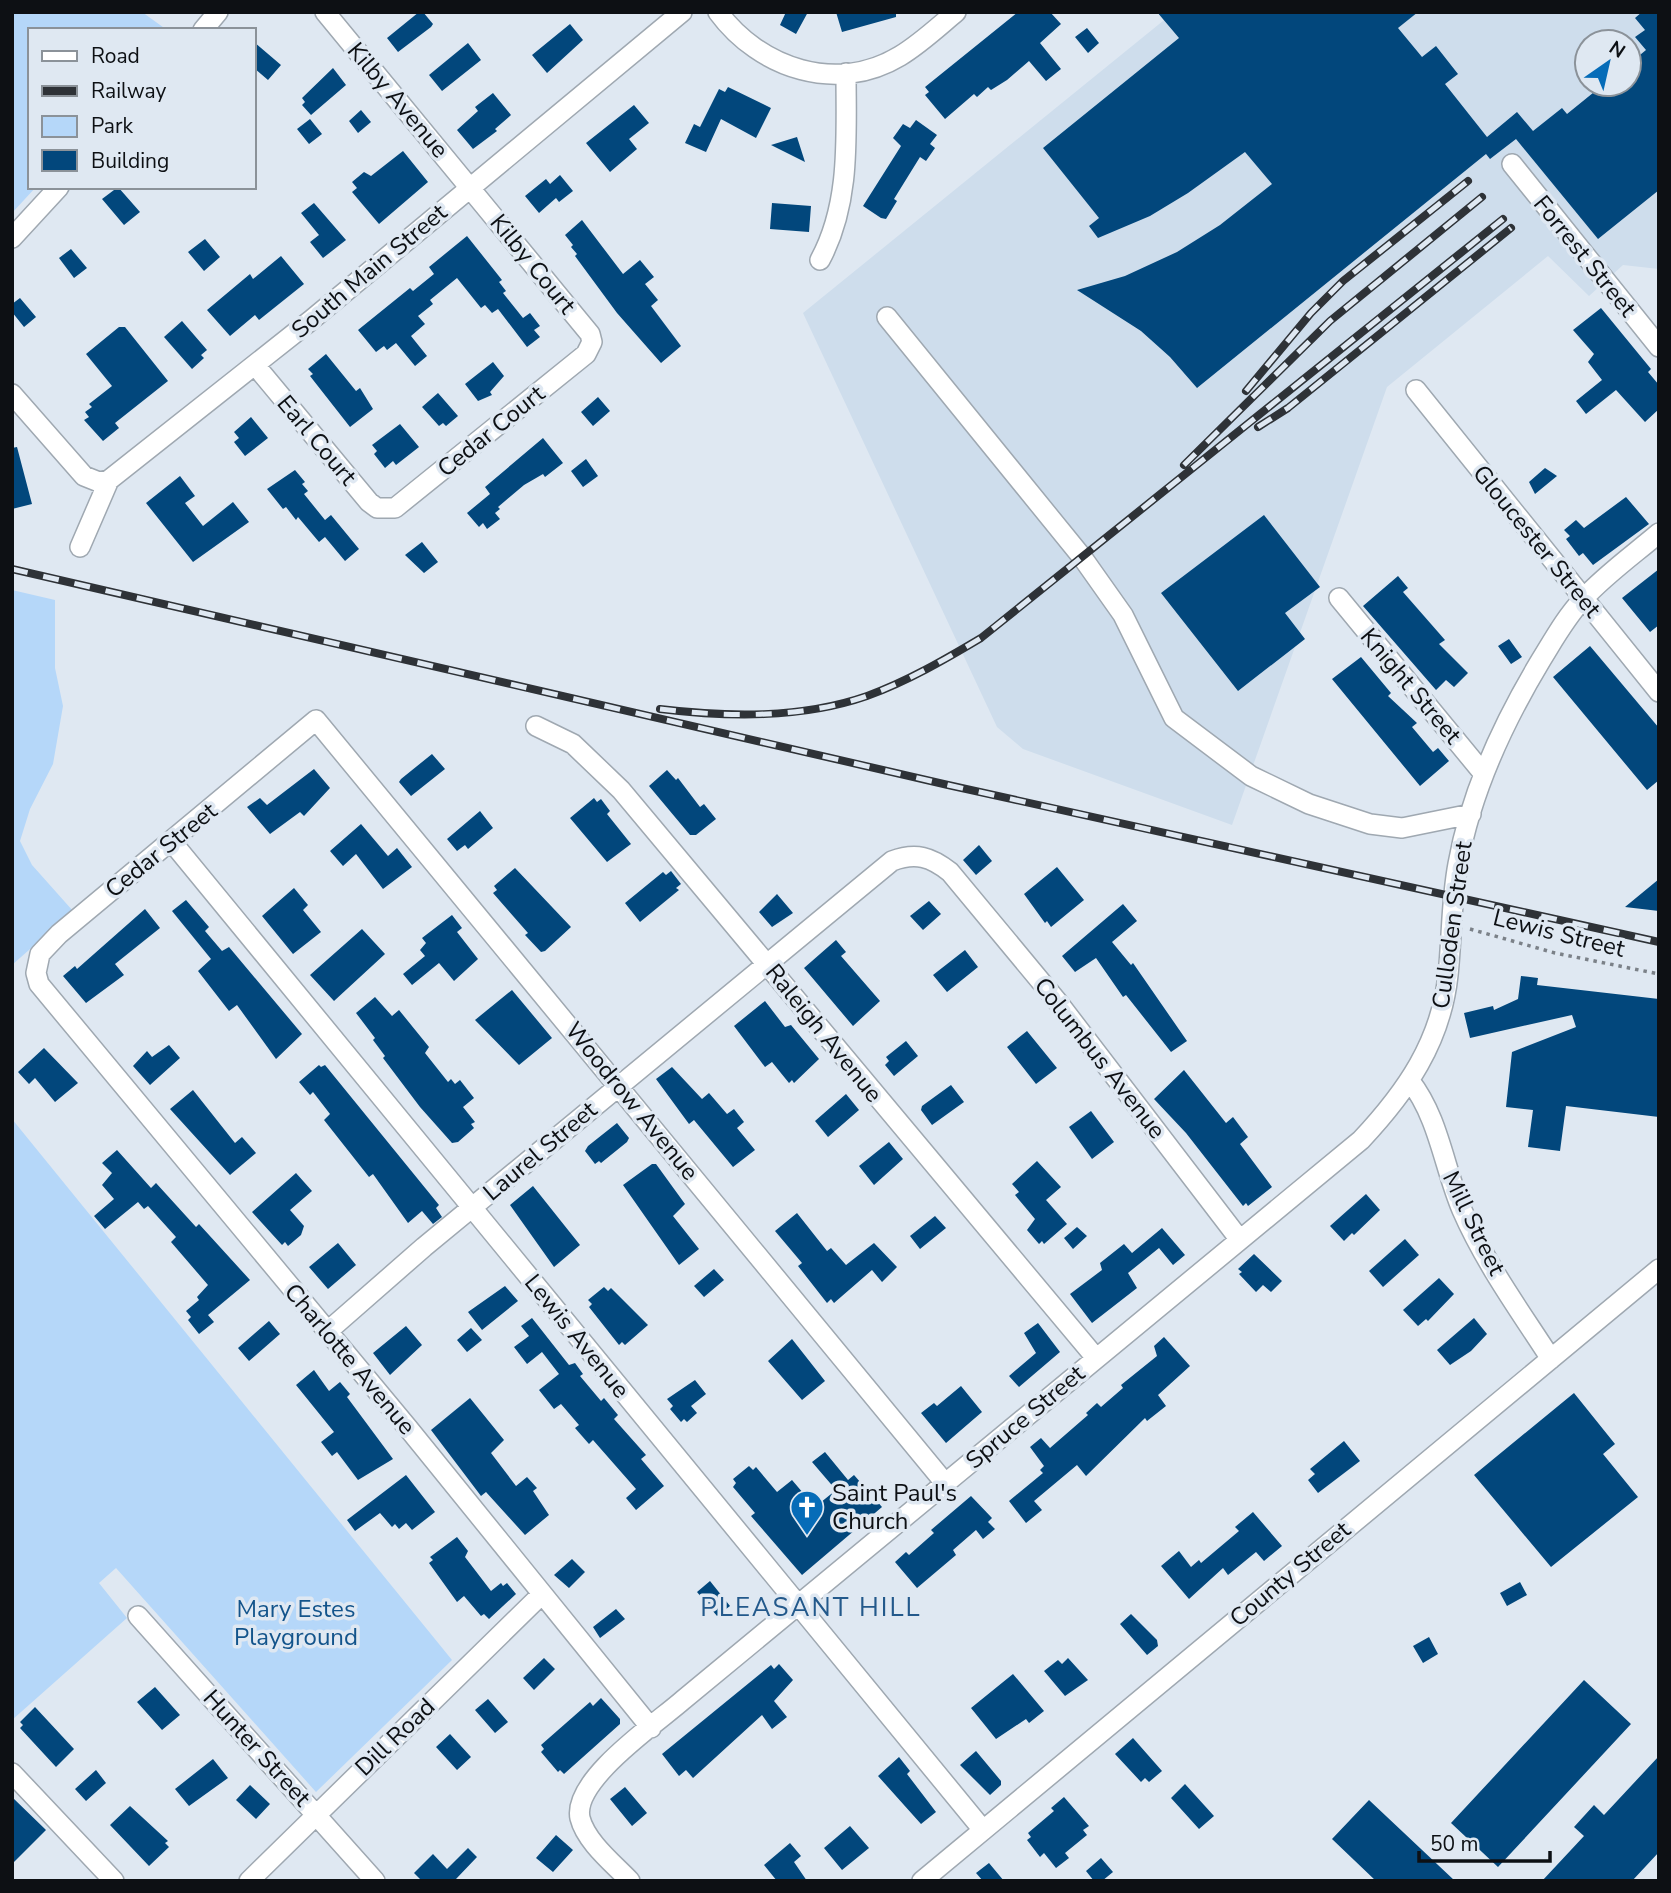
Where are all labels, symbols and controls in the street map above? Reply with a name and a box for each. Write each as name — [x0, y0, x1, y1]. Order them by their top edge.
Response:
legend — [28, 28, 256, 189]
north arrow — [1573, 28, 1643, 98]
street label: Kilby Avenue — [340, 35, 456, 165]
text: N — [1604, 35, 1630, 64]
text: Road — [91, 42, 140, 70]
text: Railway — [91, 77, 166, 105]
text: Park — [91, 112, 133, 140]
text: Building — [91, 147, 169, 175]
street label: Forrest Street — [1526, 189, 1644, 324]
street label: South Main Street — [284, 196, 454, 346]
street label: Kilby Court — [483, 207, 583, 321]
street label: Cedar Court — [431, 378, 552, 484]
street label: Earl Court — [270, 388, 364, 492]
street label: Gloucester Street — [1466, 458, 1609, 624]
street label: Knight Street — [1353, 621, 1469, 751]
street label: Cedar Street — [98, 795, 224, 905]
street label: Culloden Street — [1424, 839, 1480, 1011]
street label: Lewis Street — [1490, 901, 1629, 965]
street label: Raleigh Avenue — [758, 957, 890, 1109]
street label: Columbus Avenue — [1027, 971, 1173, 1145]
street label: Woodrow Avenue — [558, 1015, 706, 1187]
street label: Laurel Street — [476, 1094, 604, 1208]
street label: Mill Street — [1435, 1166, 1513, 1281]
street label: Lewis Avenue — [517, 1267, 637, 1405]
street label: Charlotte Avenue — [277, 1277, 423, 1441]
street label: Spruce Street — [959, 1357, 1092, 1476]
place label: Saint Paul's Church — [832, 1477, 957, 1537]
church icon: Saint Paul's Church — [788, 1488, 826, 1537]
street label: County Street — [1223, 1514, 1358, 1634]
district label: PLEASANT HILL — [700, 1590, 922, 1625]
park label: Mary Estes Playground — [234, 1593, 358, 1653]
street label: Hunter Street — [196, 1683, 318, 1814]
street label: Dill Road — [348, 1691, 442, 1783]
scale bar — [1419, 1820, 1550, 1864]
text: 50 m — [1430, 1830, 1479, 1858]

